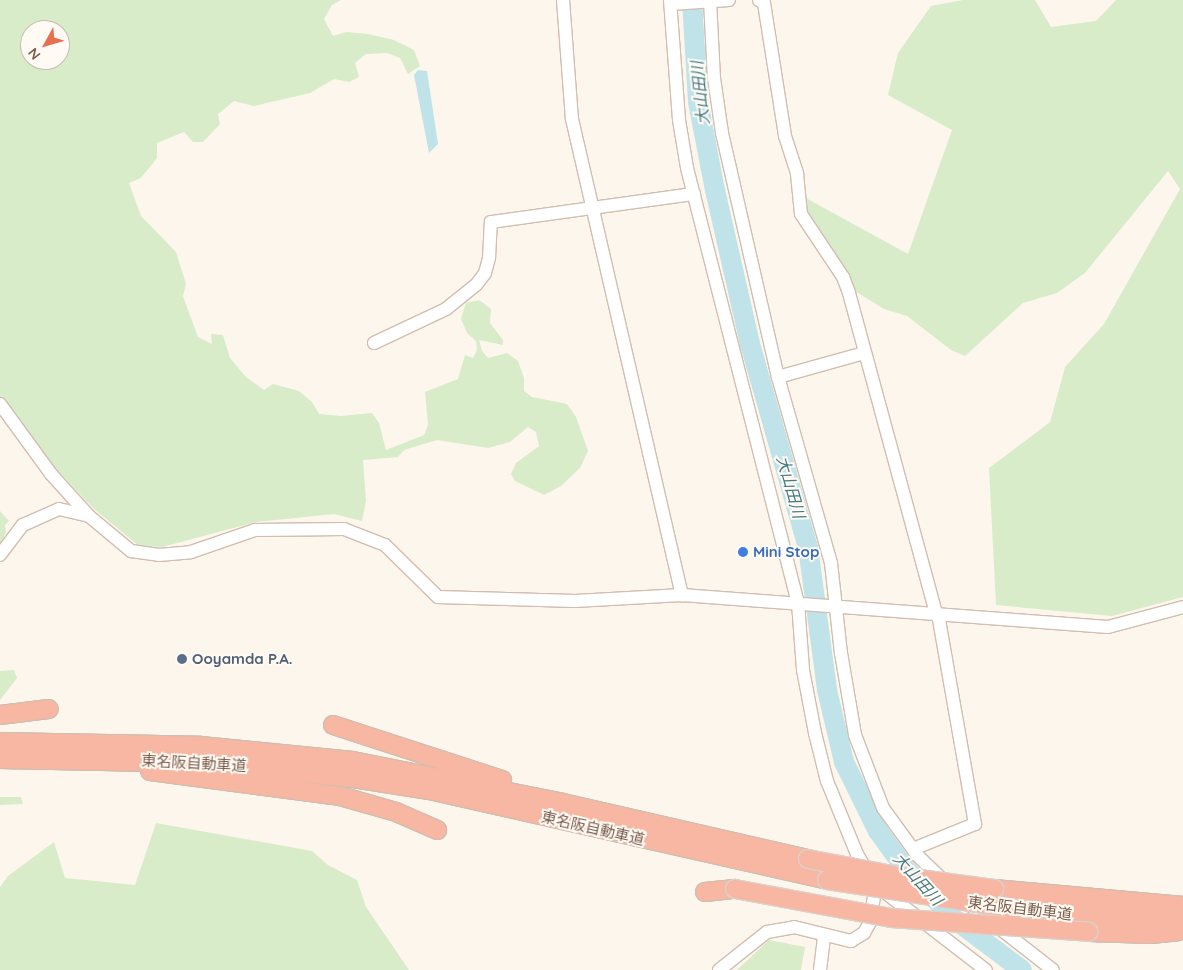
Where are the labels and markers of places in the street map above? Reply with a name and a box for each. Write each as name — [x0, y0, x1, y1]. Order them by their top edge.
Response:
place label: Mini Stop — [753, 543, 819, 561]
marker: Mini Stop — [737, 546, 749, 558]
place label: Ooyamda P.A. — [192, 650, 293, 668]
marker: Ooyamda P.A. — [176, 653, 188, 665]

